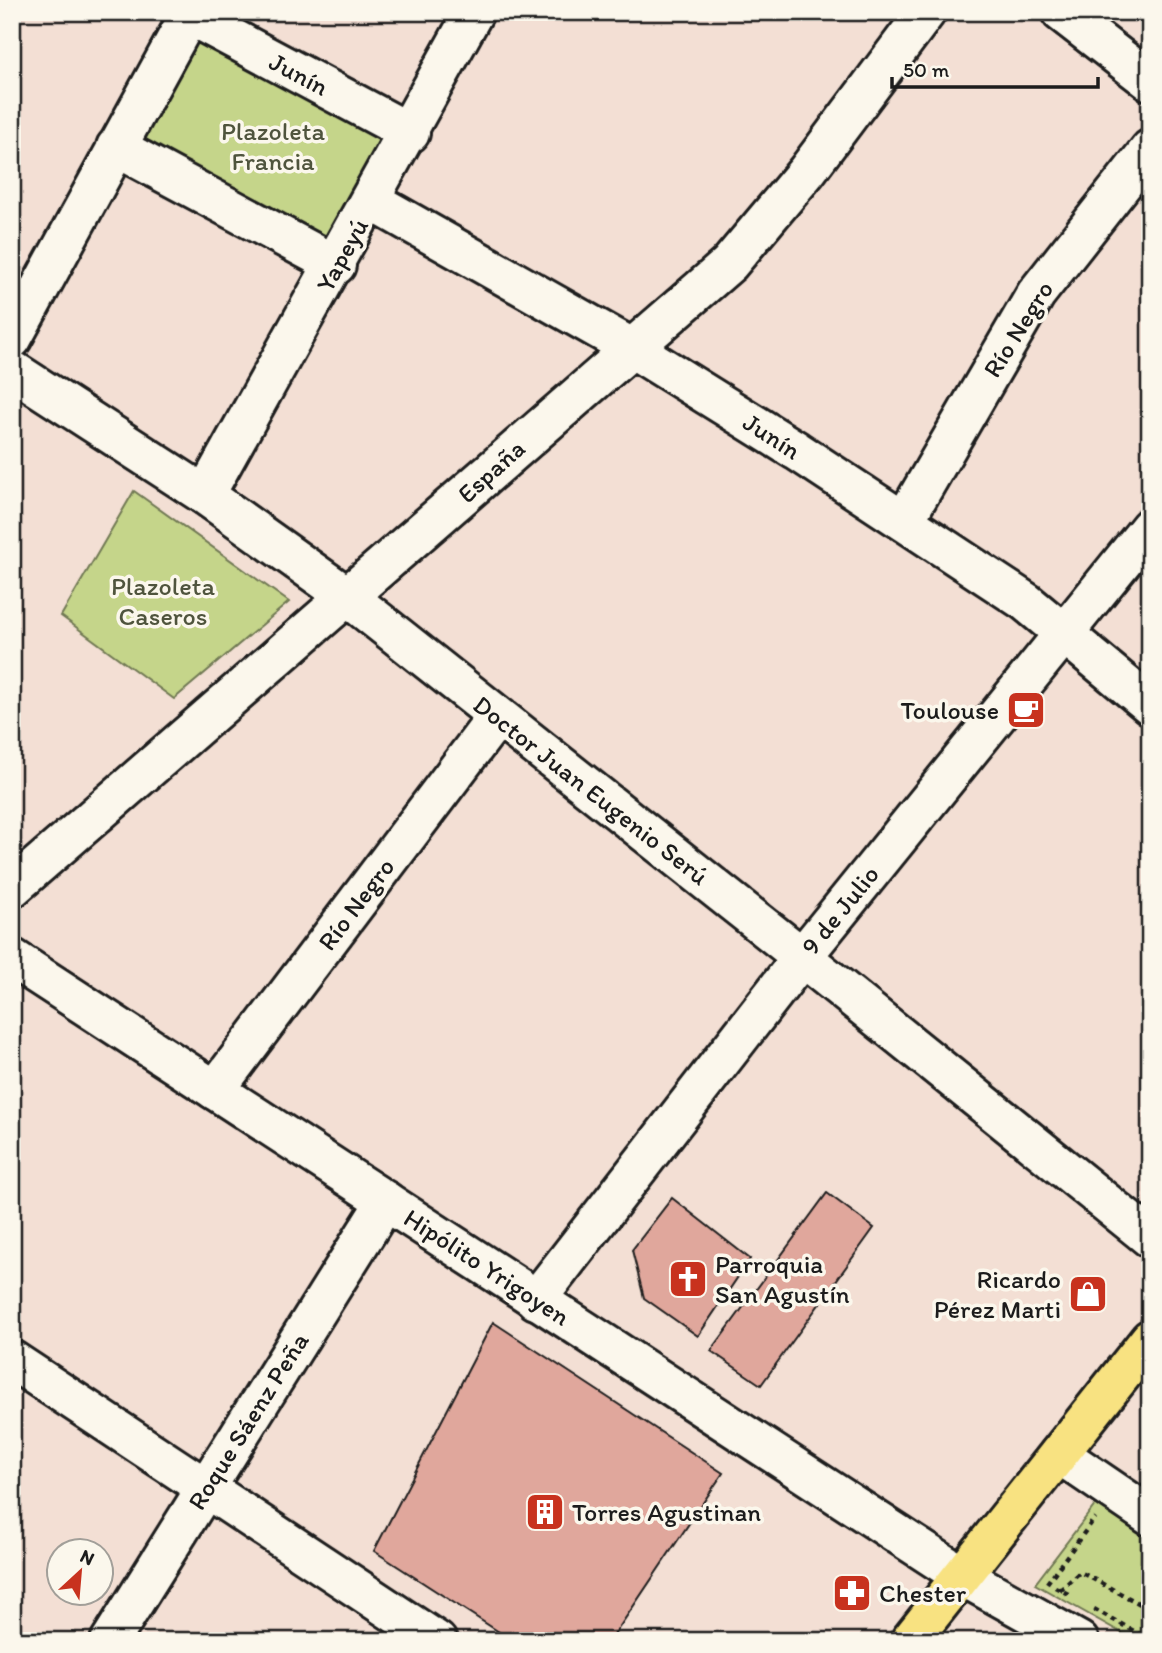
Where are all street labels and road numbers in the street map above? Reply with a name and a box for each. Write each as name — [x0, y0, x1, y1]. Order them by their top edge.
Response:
street label: Junín — [264, 45, 334, 103]
street label: Yapeyú — [309, 213, 375, 297]
street label: Río Negro — [976, 275, 1060, 383]
street label: Junín — [737, 406, 807, 466]
street label: España — [451, 432, 531, 510]
street label: Doctor Juan Eugenio Serú — [467, 688, 715, 892]
street label: Río Negro — [311, 851, 401, 957]
street label: 9 de Julio — [794, 859, 886, 961]
street label: Hipólito Yrigoyen — [398, 1201, 576, 1333]
street label: Roque Sáenz Peña — [181, 1326, 316, 1516]

